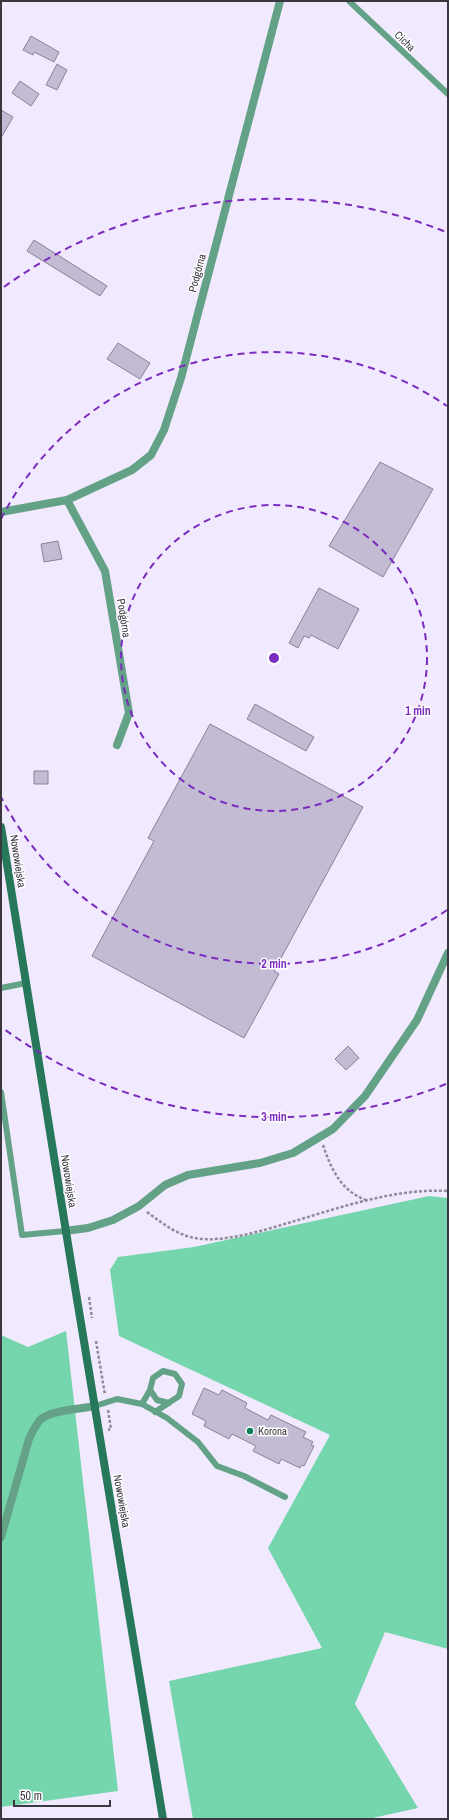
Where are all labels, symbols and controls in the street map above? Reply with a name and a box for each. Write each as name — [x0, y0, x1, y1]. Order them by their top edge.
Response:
street label: Cicha — [392, 28, 418, 54]
street label: Podgórna — [185, 252, 209, 294]
street label: Podgórna — [114, 598, 134, 638]
centre of rings — [267, 651, 281, 665]
text: 1 min — [405, 703, 431, 719]
street label: Nowowiejska — [7, 834, 29, 888]
text: 2 min — [261, 956, 287, 972]
text: 3 min — [261, 1109, 287, 1125]
street label: Nowowiejska — [58, 1154, 80, 1208]
place label: Korona — [258, 1424, 287, 1438]
marker: Korona — [245, 1426, 255, 1436]
street label: Nowowiejska — [110, 1474, 134, 1528]
scale bar — [14, 1782, 110, 1808]
text: 50 m — [20, 1788, 42, 1804]

